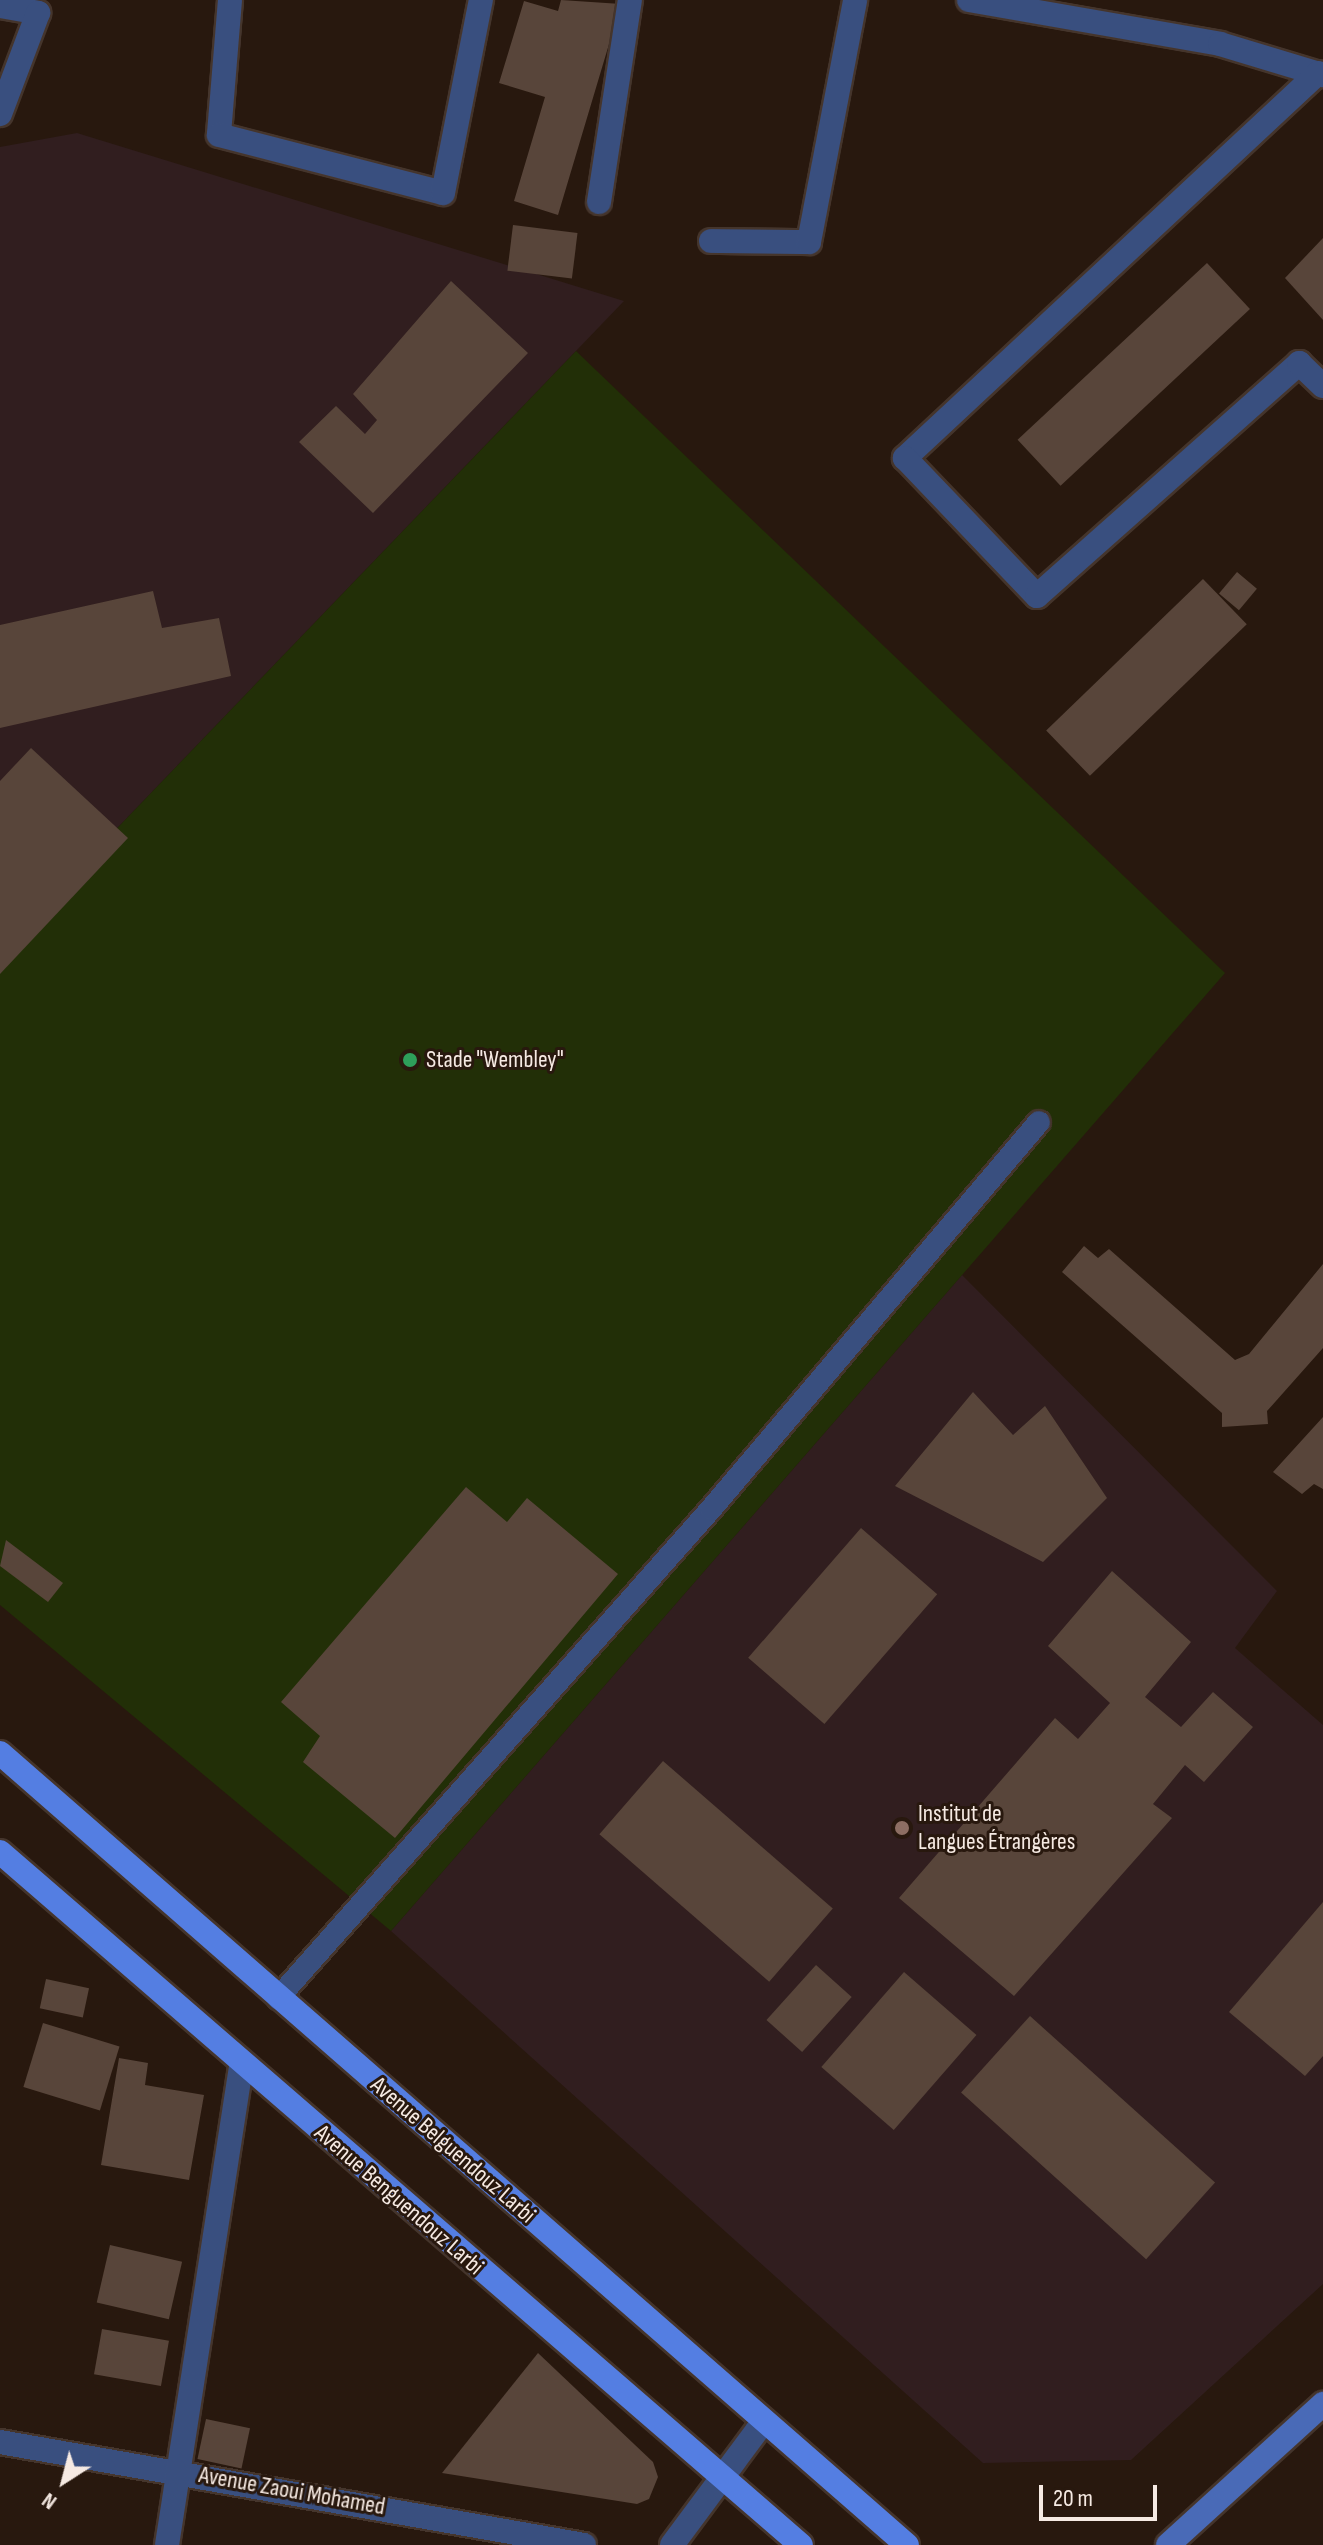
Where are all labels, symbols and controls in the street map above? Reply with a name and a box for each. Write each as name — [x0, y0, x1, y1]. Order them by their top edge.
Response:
place label: Stade "Wembley" — [426, 1046, 564, 1074]
marker: Stade "Wembley" — [401, 1051, 419, 1069]
place label: Institut de Langues Étrangères — [918, 1800, 1075, 1856]
marker: Institut de Langues Étrangères — [893, 1819, 911, 1837]
street label: Avenue Belguendouz Larbi — [365, 2071, 541, 2229]
street label: Avenue Benguendouz Larbi — [309, 2119, 489, 2281]
north arrow — [24, 2441, 104, 2521]
street label: Avenue Zaoui Mohamed — [197, 2460, 387, 2522]
scale bar — [1043, 2469, 1161, 2519]
text: 20 m — [1053, 2484, 1093, 2513]
text: N — [37, 2486, 62, 2515]

